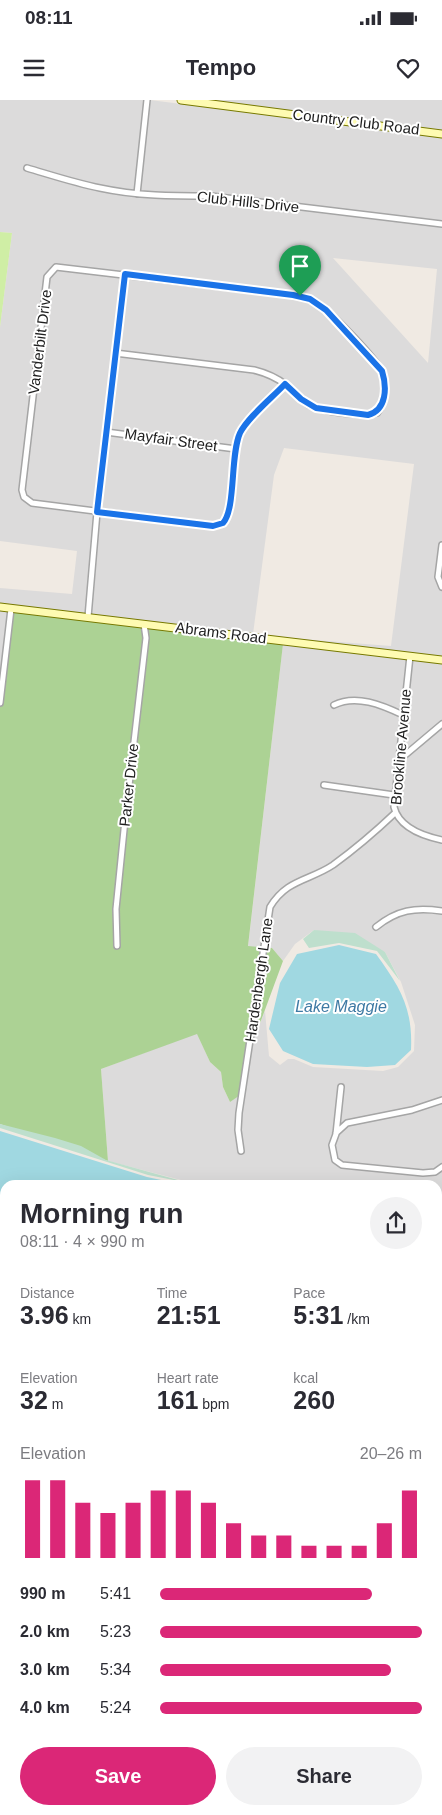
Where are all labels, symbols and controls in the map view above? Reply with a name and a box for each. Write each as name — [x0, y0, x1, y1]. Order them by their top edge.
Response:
text: 08:11 — [25, 7, 73, 28]
icon: menu — [20, 54, 48, 82]
icon: heart — [394, 54, 422, 82]
text: Tempo — [186, 55, 256, 80]
street label: Country Club Road — [292, 105, 420, 138]
street label: Club Hills Drive — [196, 188, 300, 215]
pin — [279, 245, 321, 296]
icon: arrive — [286, 252, 314, 280]
street label: Vanderbilt Drive — [25, 288, 54, 395]
street label: Mayfair Street — [124, 425, 219, 455]
street label: Abrams Road — [175, 618, 268, 647]
street label: Brookline Avenue — [387, 688, 414, 806]
street label: Parker Drive — [116, 743, 141, 827]
street label: Hardenbergh Lane — [241, 917, 276, 1043]
water label: Lake Maggie — [295, 998, 387, 1015]
button: share — [370, 1197, 422, 1249]
text: Morning run — [20, 1198, 183, 1229]
text: 08:11 · 4 × 990 m — [20, 1233, 145, 1250]
text: Distance — [20, 1285, 74, 1301]
text: Time — [157, 1285, 187, 1301]
text: Pace — [293, 1285, 325, 1301]
text: 3.96 — [20, 1301, 69, 1329]
text: 21:51 — [157, 1301, 221, 1329]
text: 5:31 — [293, 1301, 343, 1329]
text: km — [69, 1311, 91, 1327]
text: /km — [343, 1311, 370, 1327]
text: Elevation — [20, 1370, 78, 1386]
text: Heart rate — [157, 1370, 219, 1386]
text: kcal — [293, 1370, 318, 1386]
text: 32 — [20, 1386, 48, 1414]
text: 161 — [157, 1386, 198, 1414]
text: 260 — [293, 1386, 335, 1414]
text: m — [48, 1396, 63, 1412]
text: bpm — [198, 1396, 230, 1412]
text: Elevation — [20, 1445, 86, 1462]
text: 20–26 m — [360, 1445, 422, 1462]
text: 990 m — [20, 1585, 65, 1602]
text: 5:41 — [100, 1585, 131, 1602]
text: 2.0 km — [20, 1623, 70, 1640]
text: 5:23 — [100, 1623, 131, 1640]
text: 3.0 km — [20, 1661, 70, 1678]
text: 5:34 — [100, 1661, 131, 1678]
text: 4.0 km — [20, 1699, 70, 1716]
text: 5:24 — [100, 1699, 131, 1716]
button: Save — [20, 1747, 216, 1805]
button: Share — [226, 1747, 422, 1805]

